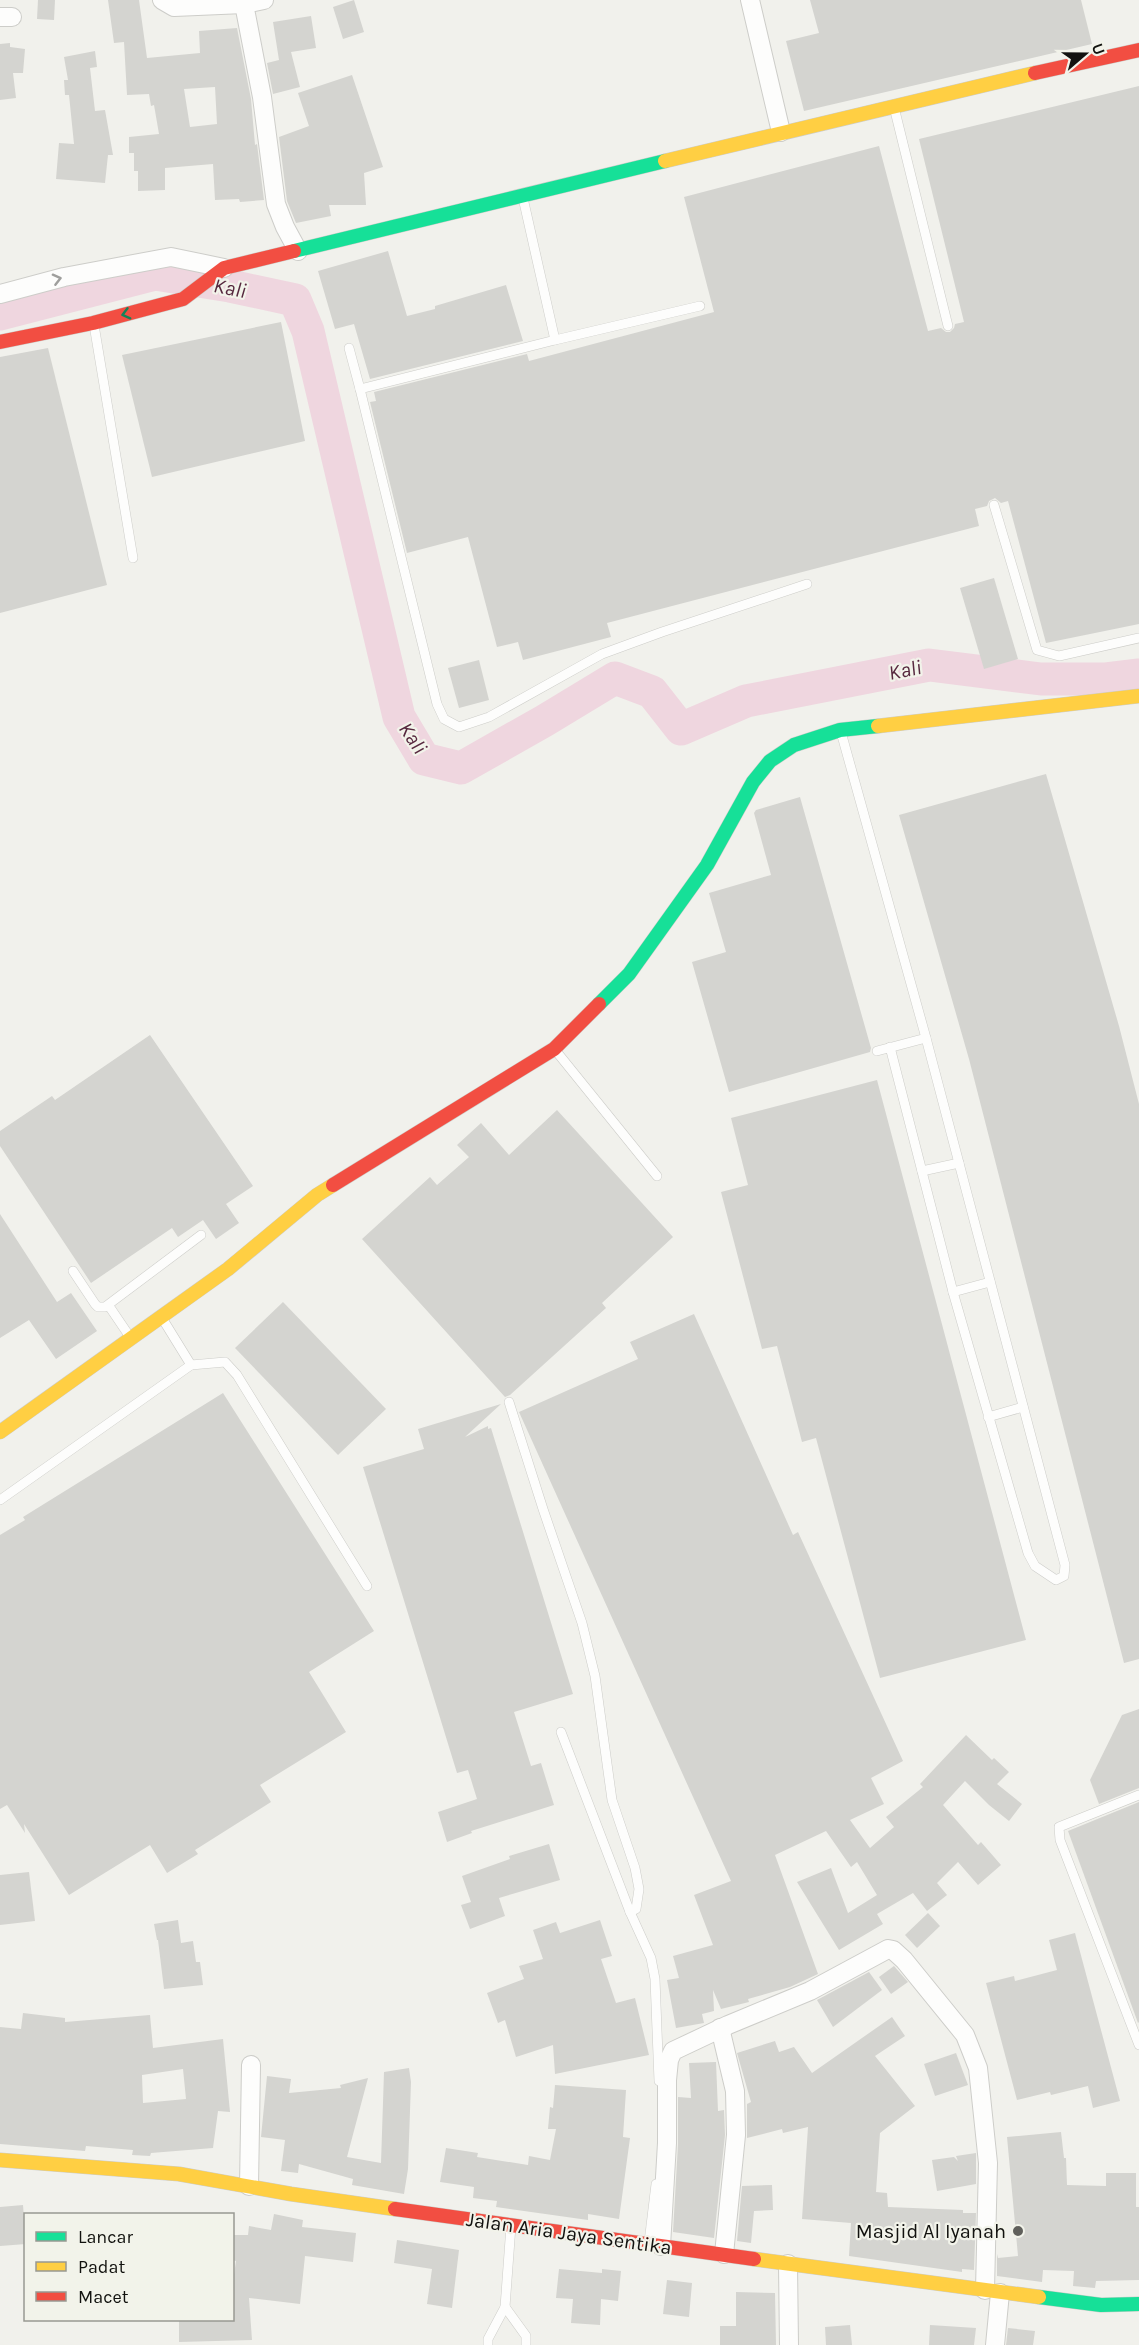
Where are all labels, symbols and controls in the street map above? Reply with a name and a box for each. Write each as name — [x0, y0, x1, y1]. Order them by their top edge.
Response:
north arrow — [1055, 24, 1115, 84]
text: U — [1088, 41, 1109, 57]
water label: Kali — [211, 273, 249, 303]
one-way arrow — [51, 274, 61, 286]
one-way arrow — [121, 307, 132, 319]
water label: Kali — [886, 655, 924, 685]
water label: Kali — [394, 718, 432, 759]
street label: Jalan Aria Jaya Sentika — [465, 2208, 673, 2259]
legend — [24, 2213, 234, 2321]
place label: Masjid Al Iyanah — [856, 2220, 1006, 2243]
marker: Masjid Al Iyanah — [1011, 2224, 1025, 2238]
text: Lancar — [78, 2226, 133, 2248]
text: Padat — [78, 2256, 125, 2278]
text: Macet — [78, 2286, 129, 2308]

